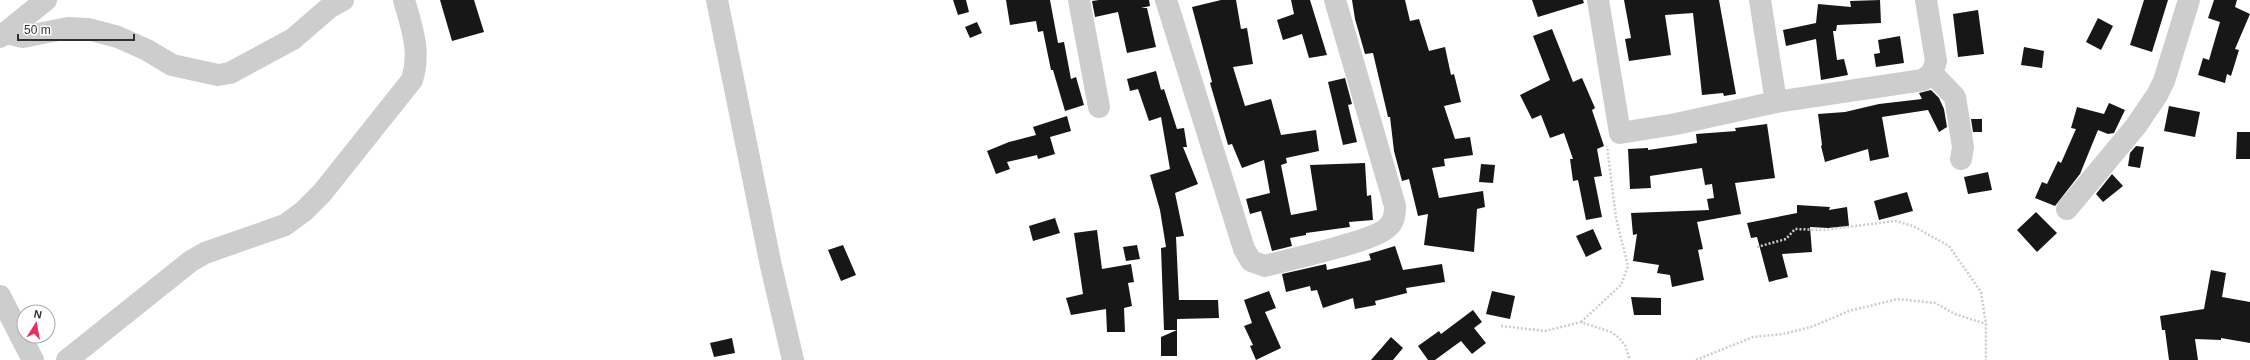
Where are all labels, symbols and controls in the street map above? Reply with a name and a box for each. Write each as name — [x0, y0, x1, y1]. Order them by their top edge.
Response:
scale bar — [18, 16, 134, 42]
text: 50 m — [24, 23, 51, 37]
north arrow — [16, 304, 56, 344]
text: N — [33, 308, 43, 321]

